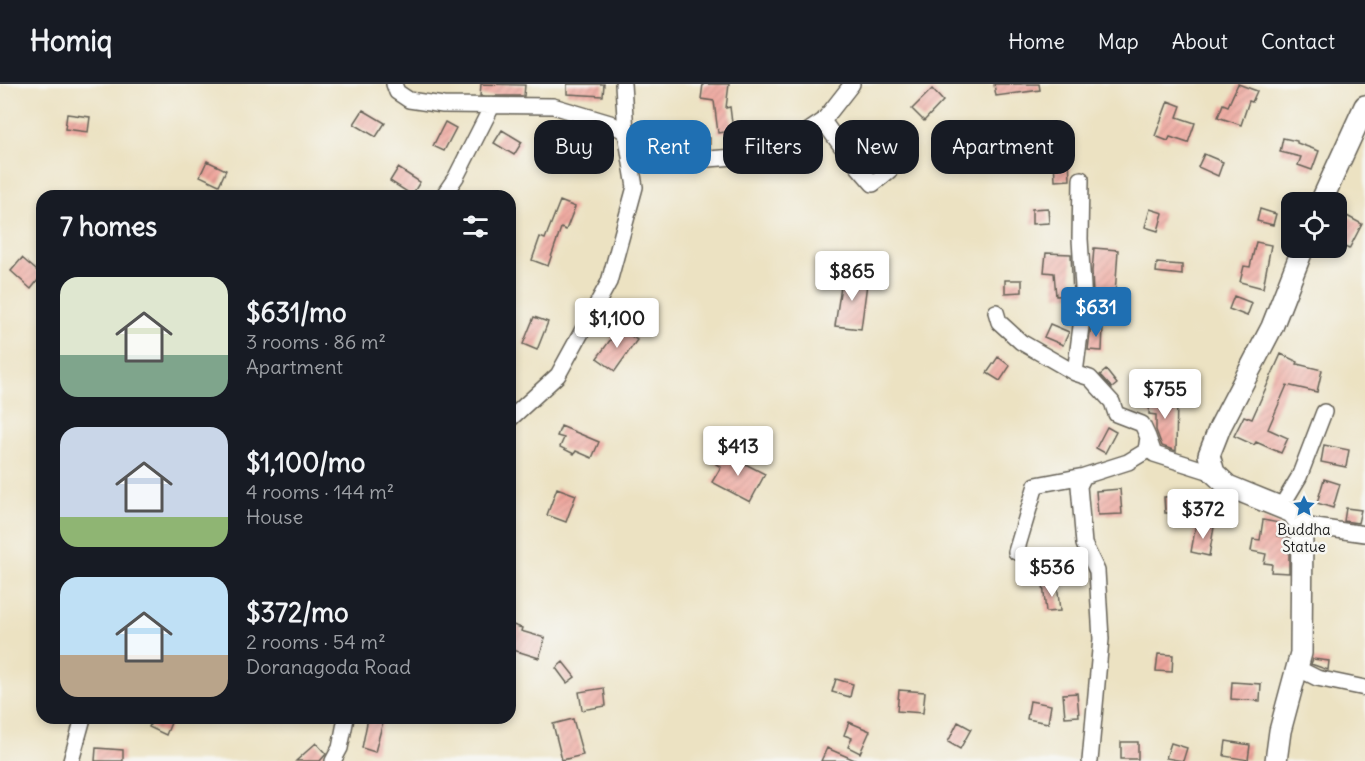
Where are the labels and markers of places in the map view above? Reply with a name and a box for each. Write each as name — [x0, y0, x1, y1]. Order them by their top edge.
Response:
pin: $865 — [816, 251, 888, 302]
pin: $631 — [1060, 287, 1132, 338]
pin: $1,100 — [568, 298, 666, 349]
pin: $755 — [1129, 369, 1201, 420]
pin: $413 — [702, 426, 774, 477]
pin: $372 — [1167, 489, 1239, 540]
place icon: Buddha Statue — [1291, 493, 1317, 519]
place label: Buddha Statue — [1277, 520, 1331, 556]
pin: $536 — [1016, 547, 1088, 598]

